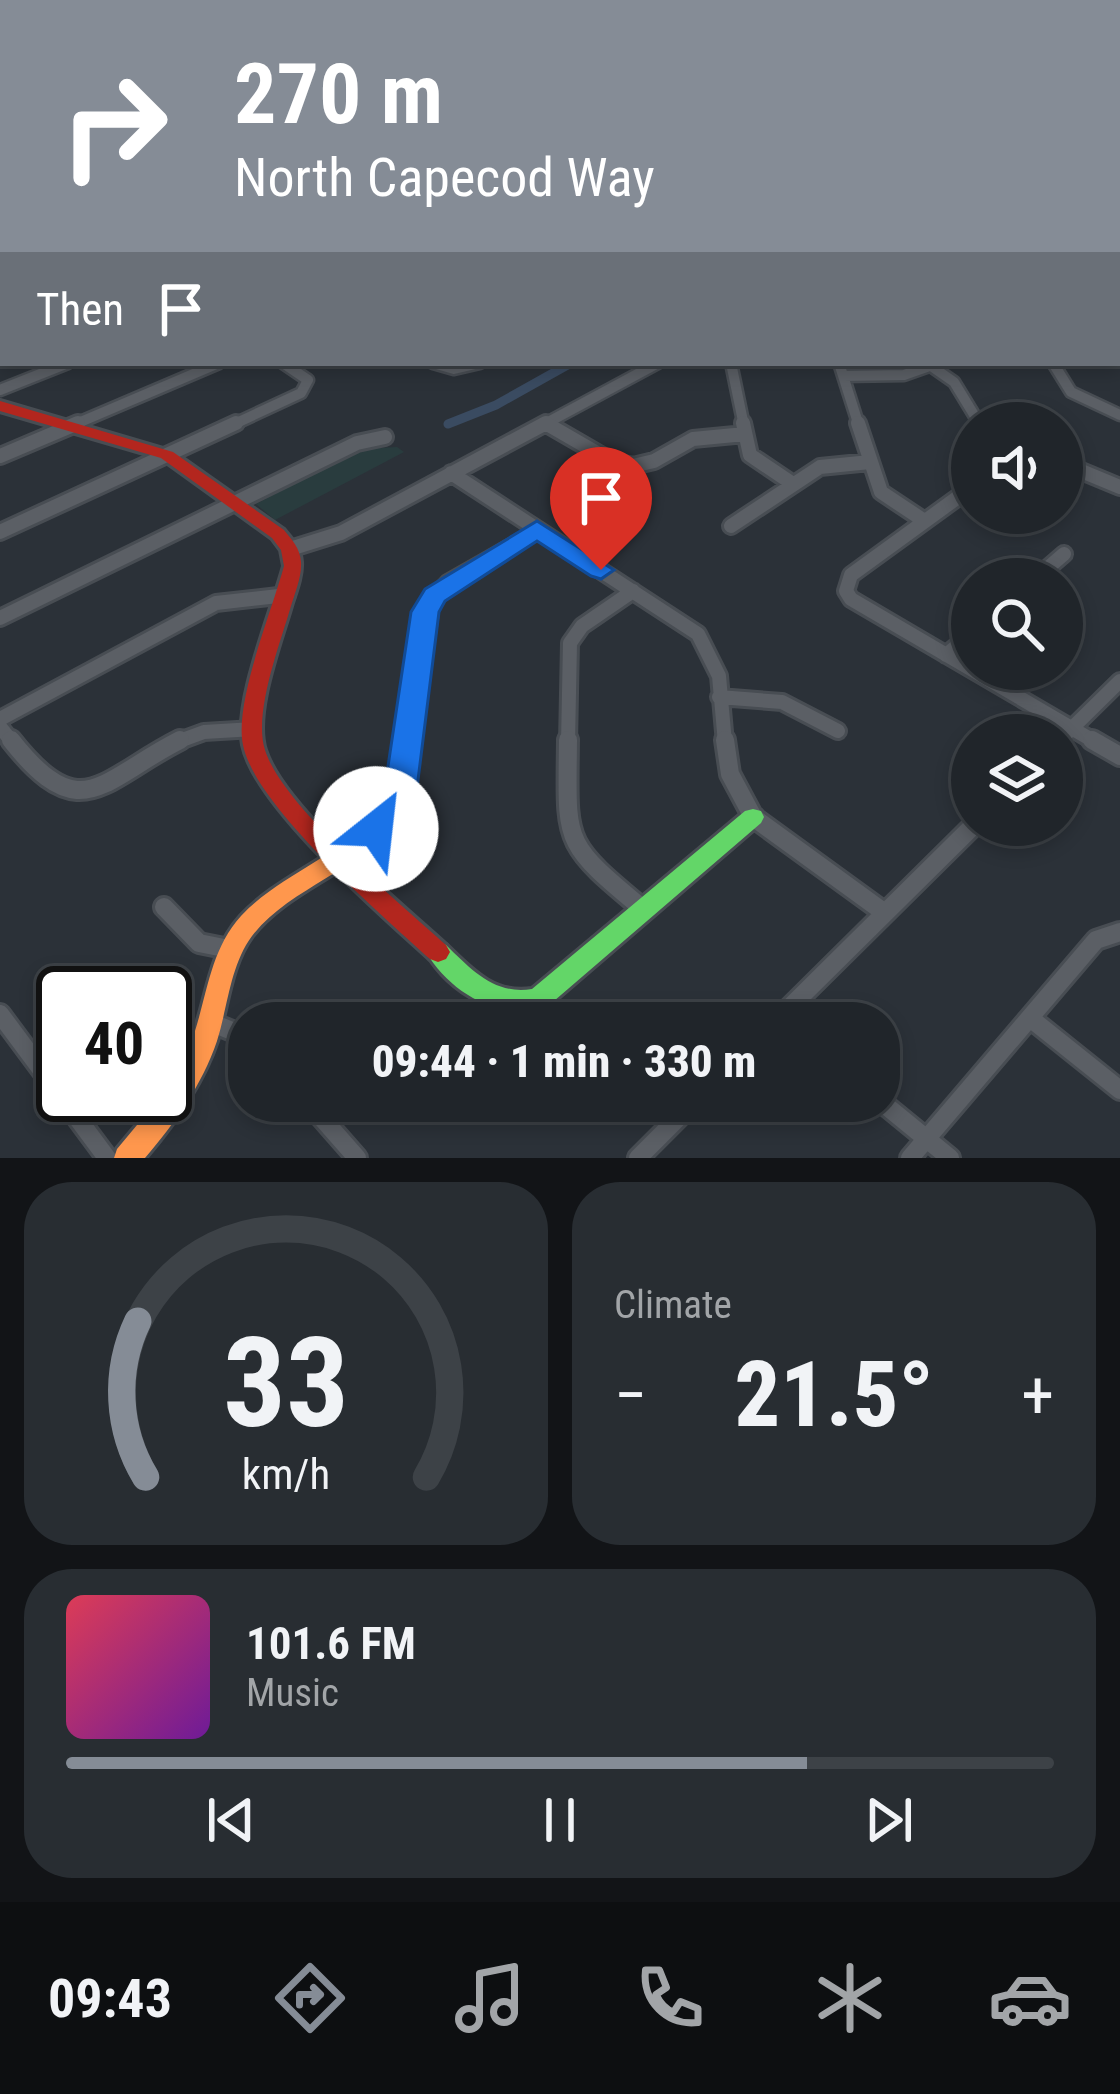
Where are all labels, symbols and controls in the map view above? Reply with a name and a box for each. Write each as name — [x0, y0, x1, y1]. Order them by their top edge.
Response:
text: 270 m — [234, 45, 443, 144]
icon: right — [36, 48, 192, 204]
text: North Capecod Way — [234, 146, 655, 209]
icon: arrive — [148, 276, 214, 342]
text: Then — [36, 283, 124, 336]
map controls — [951, 402, 1083, 846]
button: sound — [951, 402, 1083, 534]
pin — [550, 447, 652, 570]
icon: arrive — [568, 465, 634, 531]
button: search — [951, 558, 1083, 690]
button: layers — [951, 714, 1083, 846]
position arrow — [313, 766, 439, 892]
speed limit sign: 40 — [36, 966, 192, 1122]
text: 09:44 · 1 min · 330 m — [372, 1035, 756, 1088]
text: Climate — [614, 1282, 732, 1328]
text: 33 — [223, 1310, 349, 1456]
text: 21.5° — [734, 1343, 934, 1448]
text: − — [614, 1357, 647, 1434]
text: + — [1021, 1357, 1054, 1434]
text: km/h — [242, 1448, 330, 1498]
text: 101.6 FM — [246, 1617, 416, 1670]
text: Music — [246, 1670, 339, 1716]
icon: previous — [198, 1787, 264, 1853]
icon: pause — [527, 1787, 593, 1853]
icon: next — [856, 1787, 922, 1853]
icon: directions — [268, 1956, 352, 2040]
icon: music — [448, 1956, 532, 2040]
icon: phone — [628, 1956, 712, 2040]
icon: climate — [808, 1956, 892, 2040]
icon: car — [988, 1956, 1072, 2040]
text: 09:43 — [48, 1967, 172, 2030]

